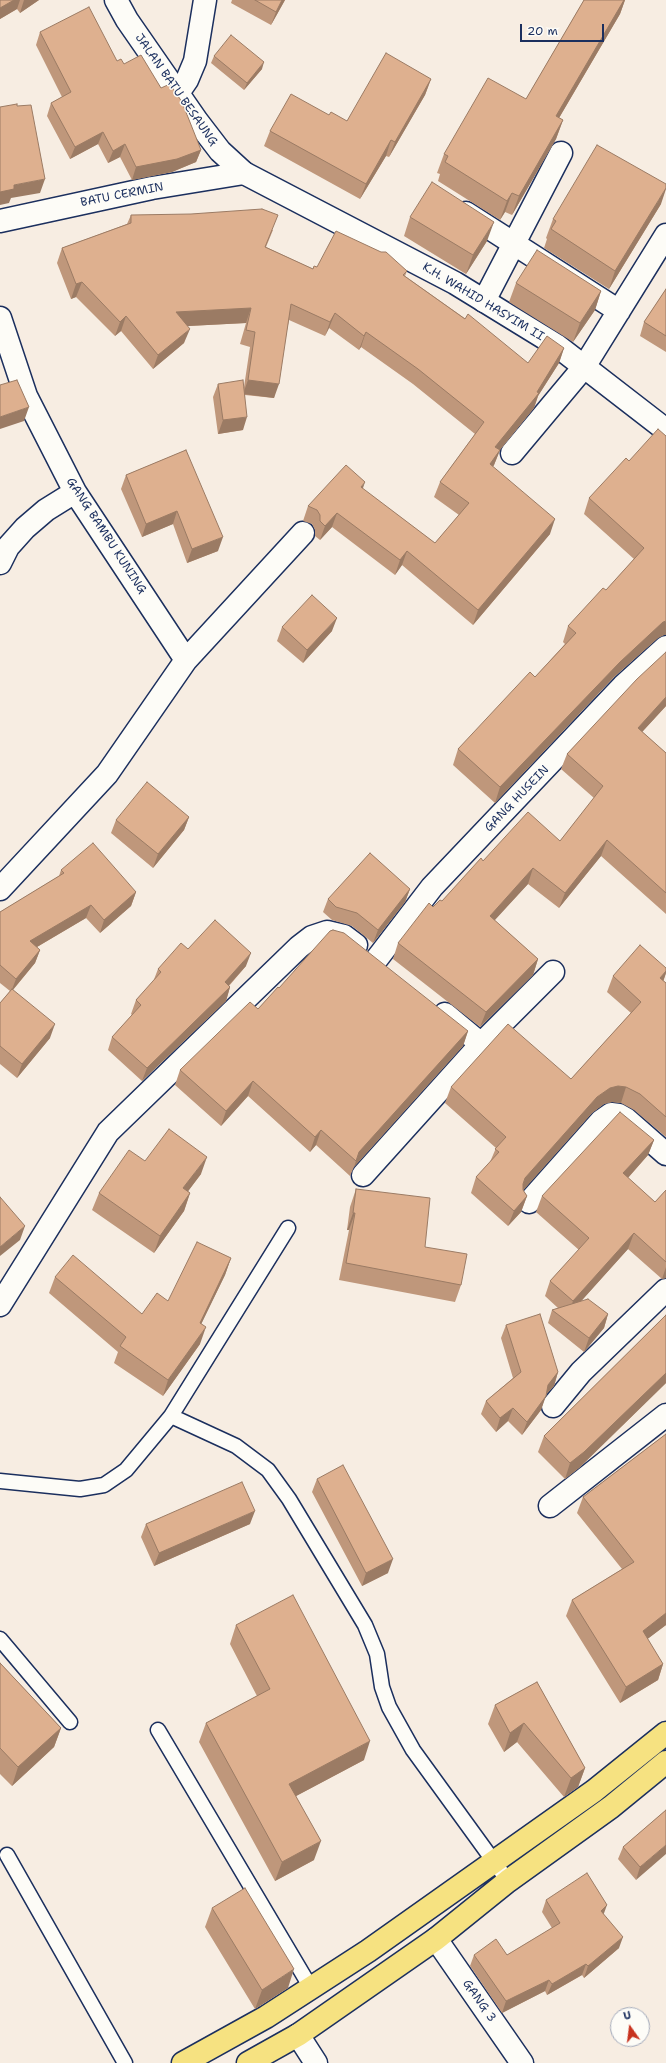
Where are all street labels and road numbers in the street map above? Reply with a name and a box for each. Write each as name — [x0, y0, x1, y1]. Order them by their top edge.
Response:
street label: JALAN BATU BESAUNG — [132, 31, 220, 149]
street label: BATU CERMIN — [79, 180, 165, 210]
street label: K.H. WAHID HASYIM II — [420, 260, 546, 344]
street label: GANG BAMBU KUNING — [63, 475, 149, 597]
street label: GANG HUSEIN — [482, 763, 552, 835]
street label: GANG 3 — [459, 1977, 499, 2025]

